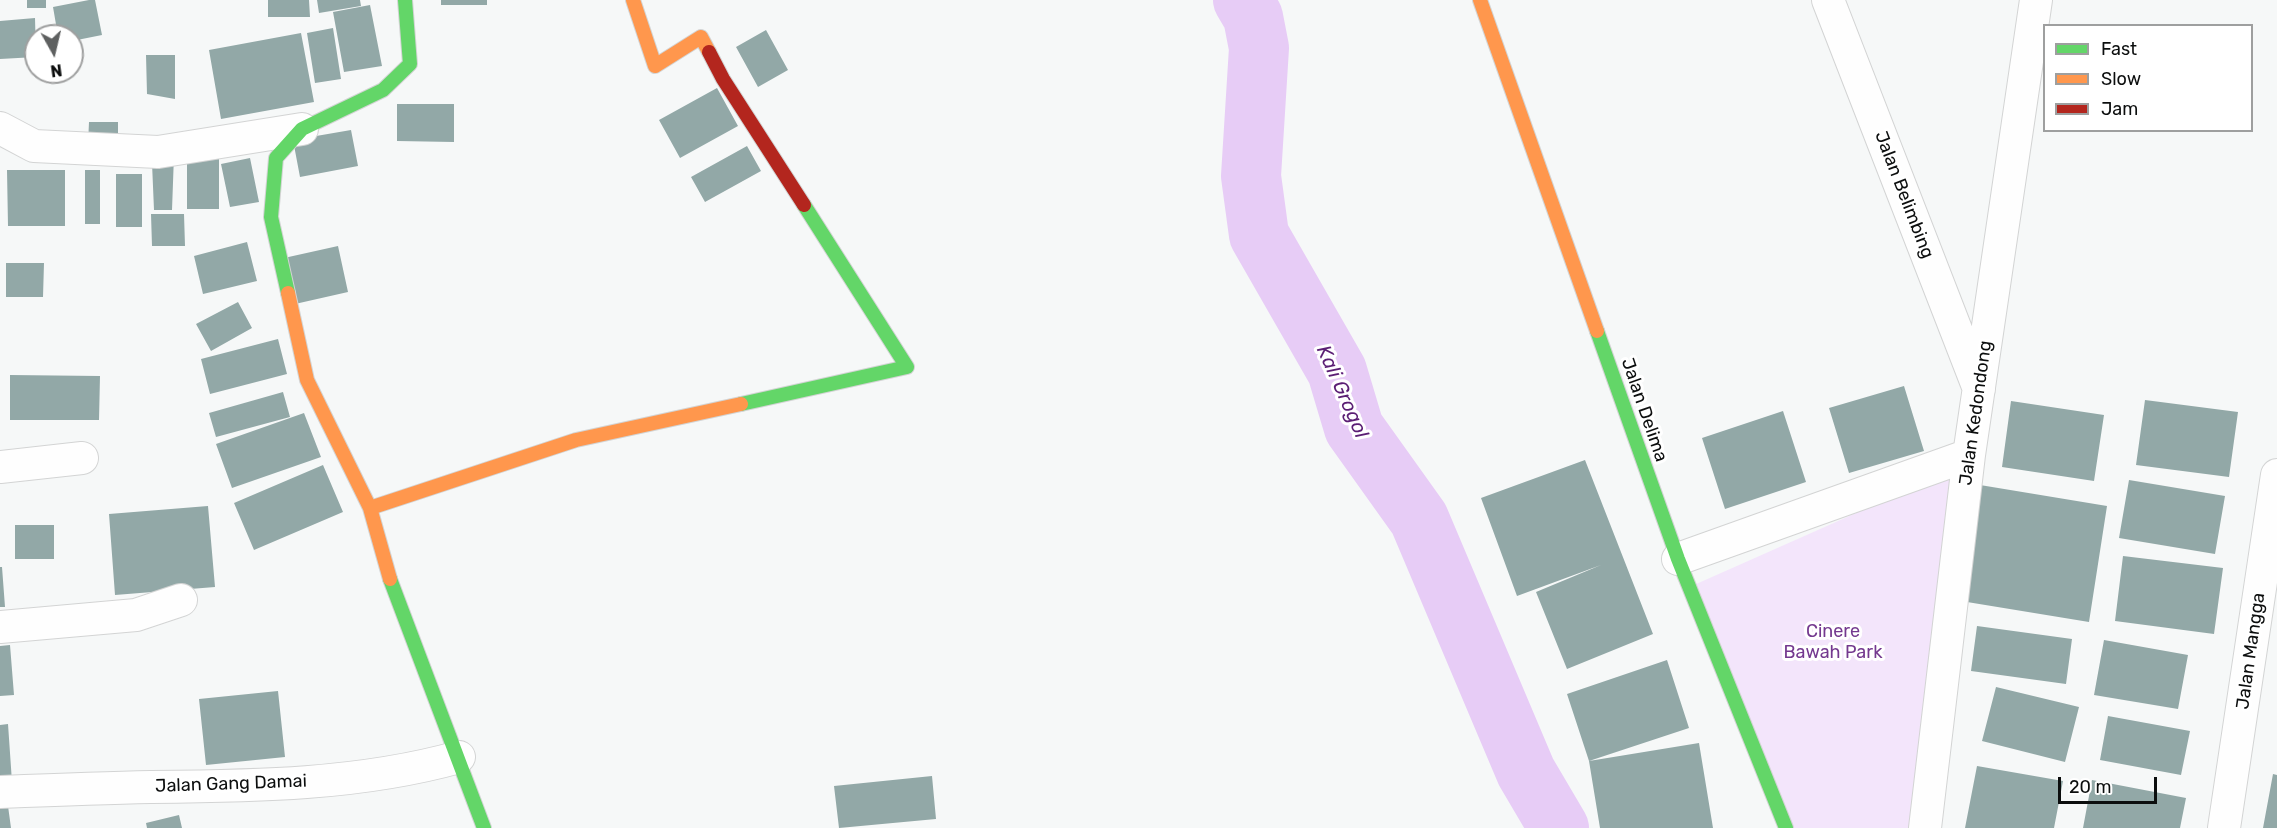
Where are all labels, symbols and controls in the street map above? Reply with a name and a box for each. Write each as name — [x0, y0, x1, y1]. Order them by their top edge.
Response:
north arrow — [24, 24, 84, 84]
legend — [2043, 24, 2253, 132]
text: Fast — [2101, 38, 2137, 60]
text: N — [49, 60, 63, 81]
text: Slow — [2101, 68, 2141, 90]
text: Jam — [2101, 98, 2138, 120]
street label: Jalan Belimbing — [1870, 128, 1938, 262]
street label: Jalan Kedondong — [1955, 339, 1997, 487]
water label: Kali Grogol — [1311, 342, 1373, 442]
street label: Jalan Delima — [1616, 355, 1672, 465]
street label: Jalan Mangga — [2232, 591, 2270, 711]
park label: Cinere Bawah Park — [1784, 621, 1882, 664]
scale bar — [2061, 765, 2160, 803]
street label: Jalan Gang Damai — [155, 771, 307, 797]
text: 20 m — [2069, 776, 2111, 798]

